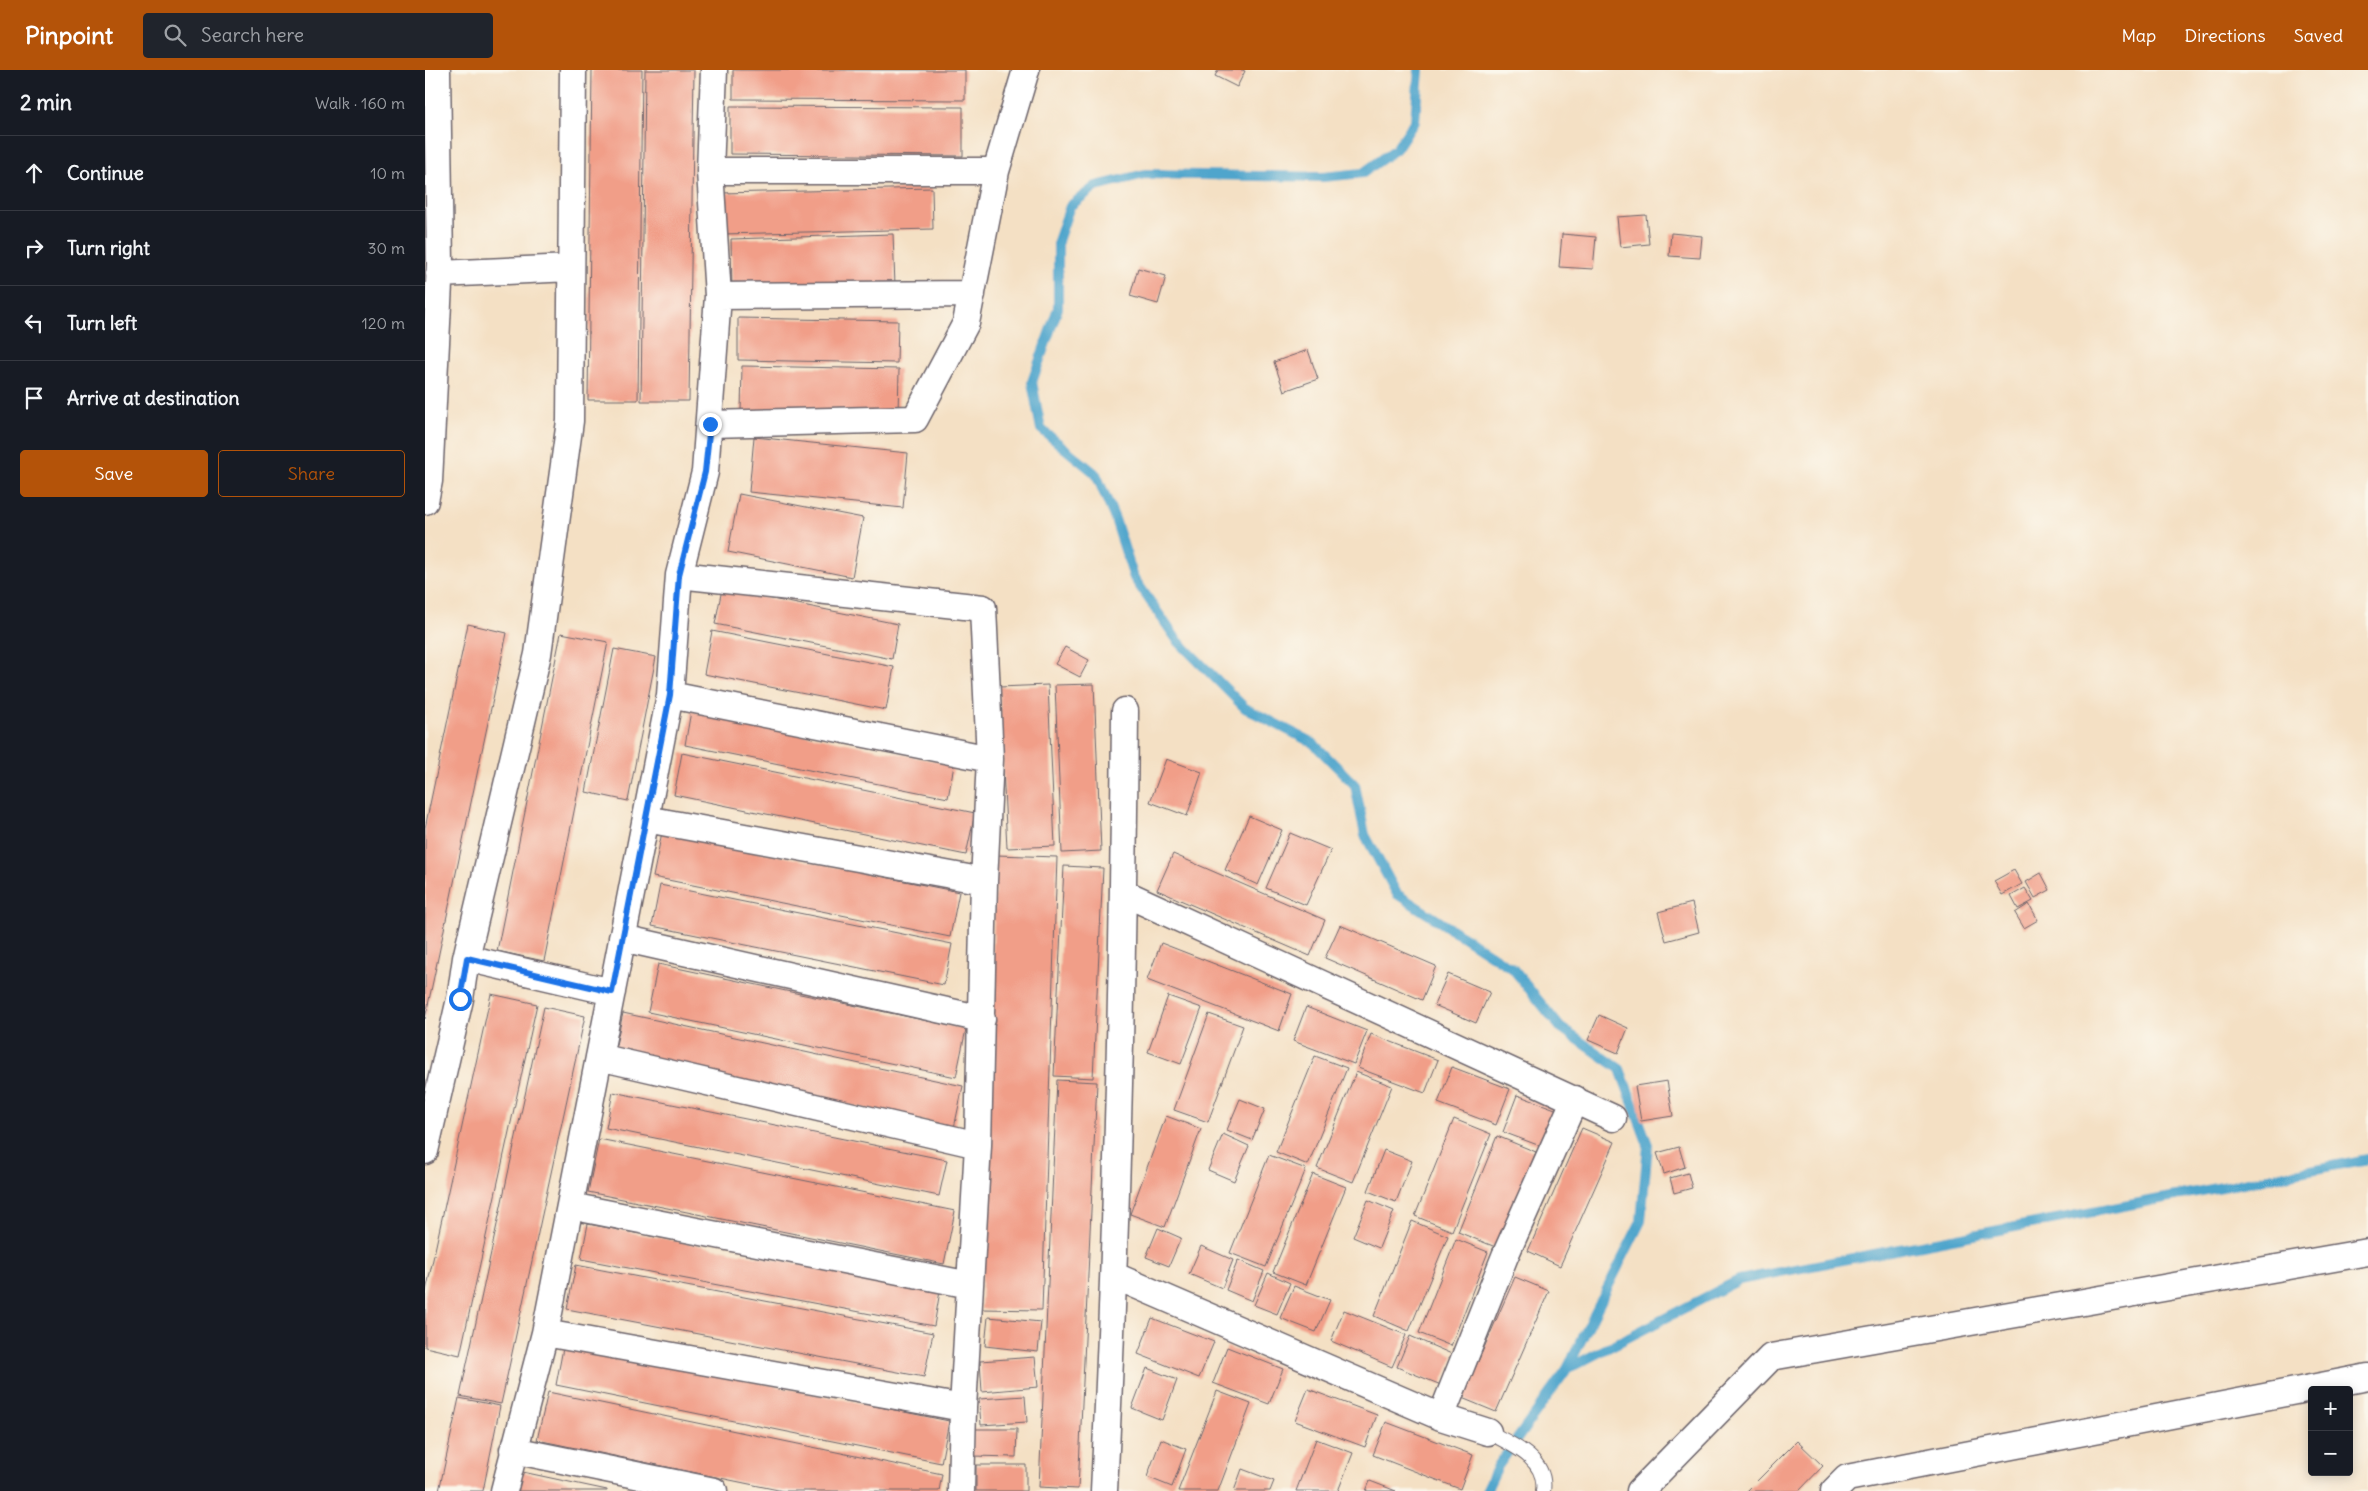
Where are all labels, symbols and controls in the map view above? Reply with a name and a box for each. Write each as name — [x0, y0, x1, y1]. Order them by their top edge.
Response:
search box — [143, 13, 493, 58]
text: Pinpoint — [25, 20, 113, 50]
icon: search — [161, 21, 189, 49]
text: Search here — [201, 23, 304, 47]
text: Map — [2121, 24, 2156, 47]
text: Directions — [2184, 24, 2266, 47]
text: Saved — [2294, 24, 2343, 47]
text: 2 min — [20, 89, 72, 116]
text: Walk · 160 m — [315, 93, 405, 113]
icon: ahead — [20, 159, 48, 187]
text: Continue — [67, 161, 144, 185]
text: 10 m — [370, 163, 405, 183]
icon: right — [20, 234, 48, 262]
text: Turn right — [67, 236, 150, 260]
text: 30 m — [368, 238, 405, 258]
icon: left — [20, 309, 48, 337]
text: Turn left — [67, 311, 137, 335]
text: 120 m — [362, 313, 405, 333]
icon: arrive — [20, 384, 48, 412]
text: Arrive at destination — [67, 386, 240, 410]
route end — [699, 413, 722, 436]
button: Save — [20, 450, 208, 497]
button: Share — [218, 450, 405, 497]
route start — [449, 988, 472, 1011]
map controls — [2308, 1386, 2353, 1476]
button: + — [2308, 1386, 2353, 1431]
button: − — [2308, 1431, 2353, 1476]

